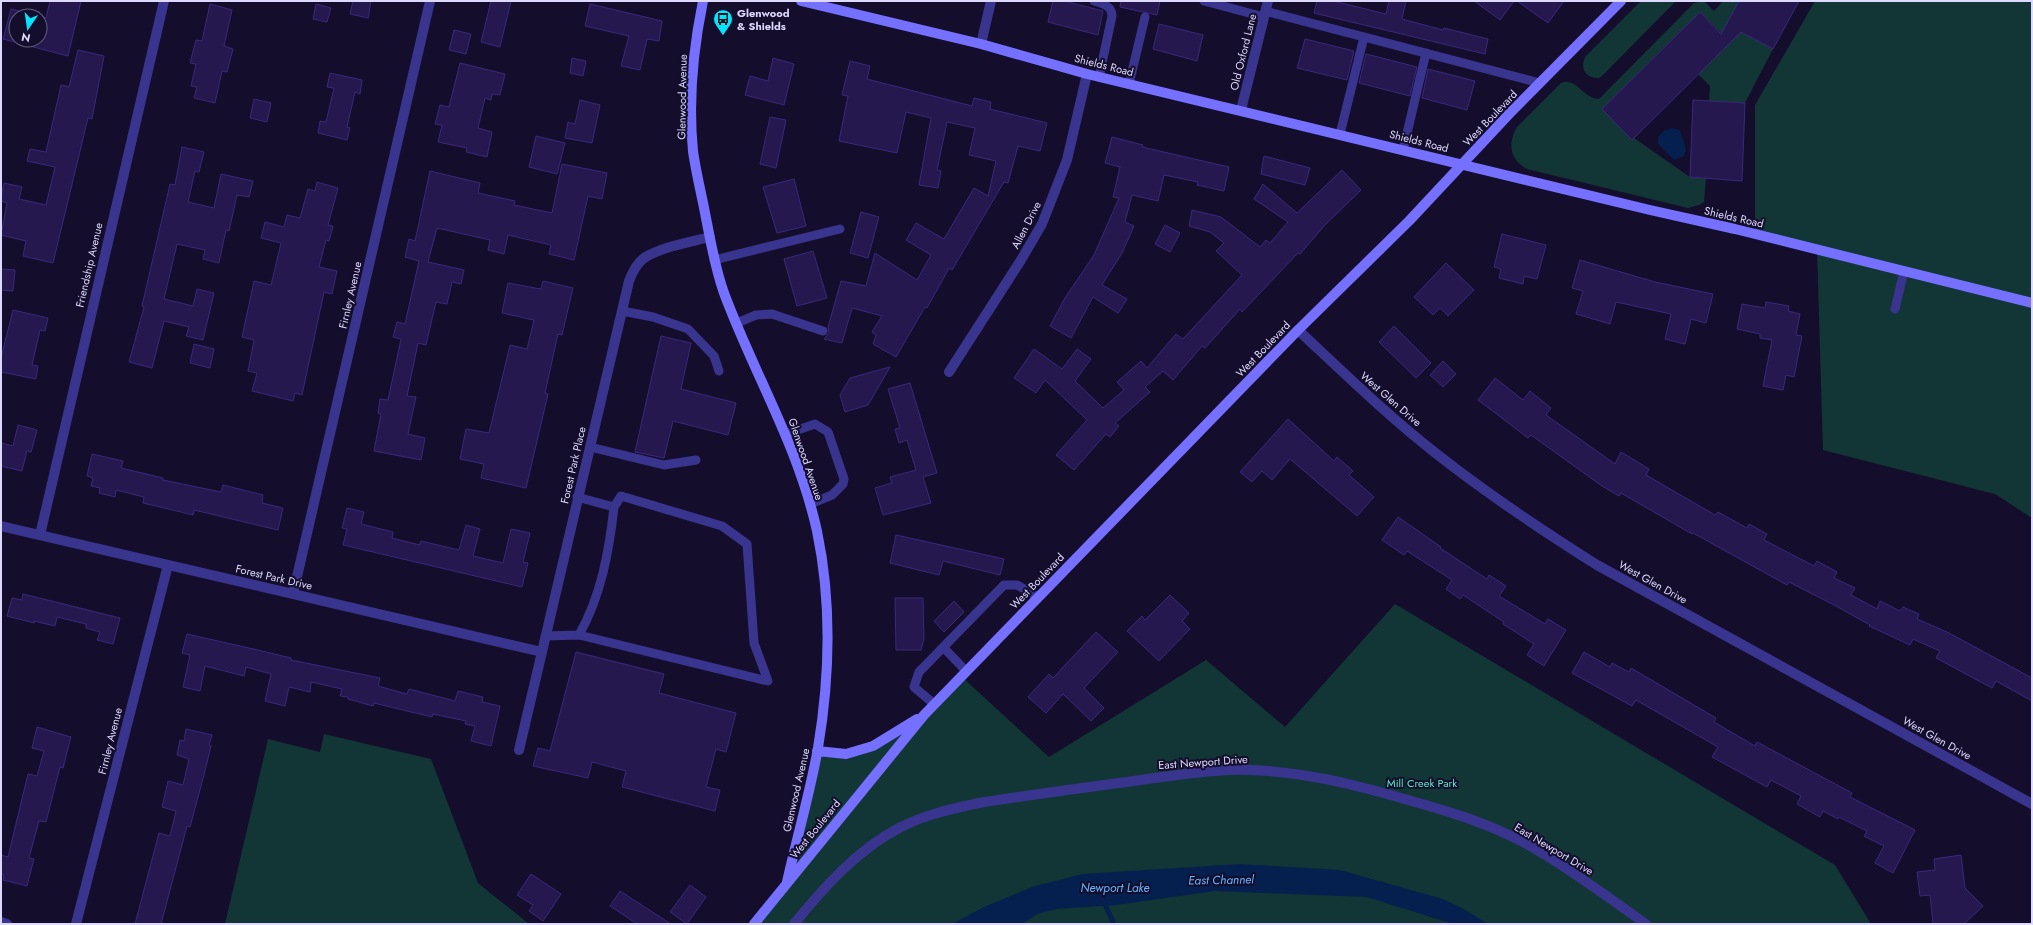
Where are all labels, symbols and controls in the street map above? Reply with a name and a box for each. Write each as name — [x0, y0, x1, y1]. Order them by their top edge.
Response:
place label: Glenwood & Shields — [737, 5, 790, 34]
north arrow — [8, 8, 48, 48]
bus stop icon: Glenwood & Shields — [712, 8, 734, 36]
street label: Old Oxford Lane — [1226, 12, 1260, 92]
text: N — [20, 29, 32, 47]
street label: Shields Road — [1073, 50, 1135, 80]
street label: Glenwood Avenue — [673, 54, 691, 140]
street label: West Boulevard — [1459, 86, 1521, 150]
street label: Shields Road — [1388, 126, 1450, 156]
street label: Allen Drive — [1007, 198, 1045, 252]
street label: Shields Road — [1703, 202, 1765, 232]
street label: Friendship Avenue — [71, 221, 107, 309]
street label: Firnley Avenue — [335, 260, 366, 330]
street label: West Boulevard — [1232, 317, 1294, 381]
street label: West Glen Drive — [1357, 368, 1425, 430]
street label: Glenwood Avenue — [785, 416, 828, 502]
street label: Forest Park Place — [556, 425, 590, 505]
street label: West Boulevard — [1006, 549, 1068, 613]
street label: West Glen Drive — [1616, 557, 1691, 608]
street label: Forest Park Drive — [234, 560, 314, 594]
street label: Firnley Avenue — [94, 706, 126, 776]
street label: West Glen Drive — [1900, 713, 1975, 764]
street label: Glenwood Avenue — [779, 746, 813, 834]
street label: East Newport Drive — [1158, 751, 1249, 773]
park label: Mill Creek Park — [1387, 775, 1457, 791]
street label: West Boulevard — [786, 796, 844, 862]
street label: East Newport Drive — [1511, 819, 1597, 879]
water label: East Channel — [1188, 870, 1255, 890]
water label: Newport Lake — [1081, 879, 1150, 897]

